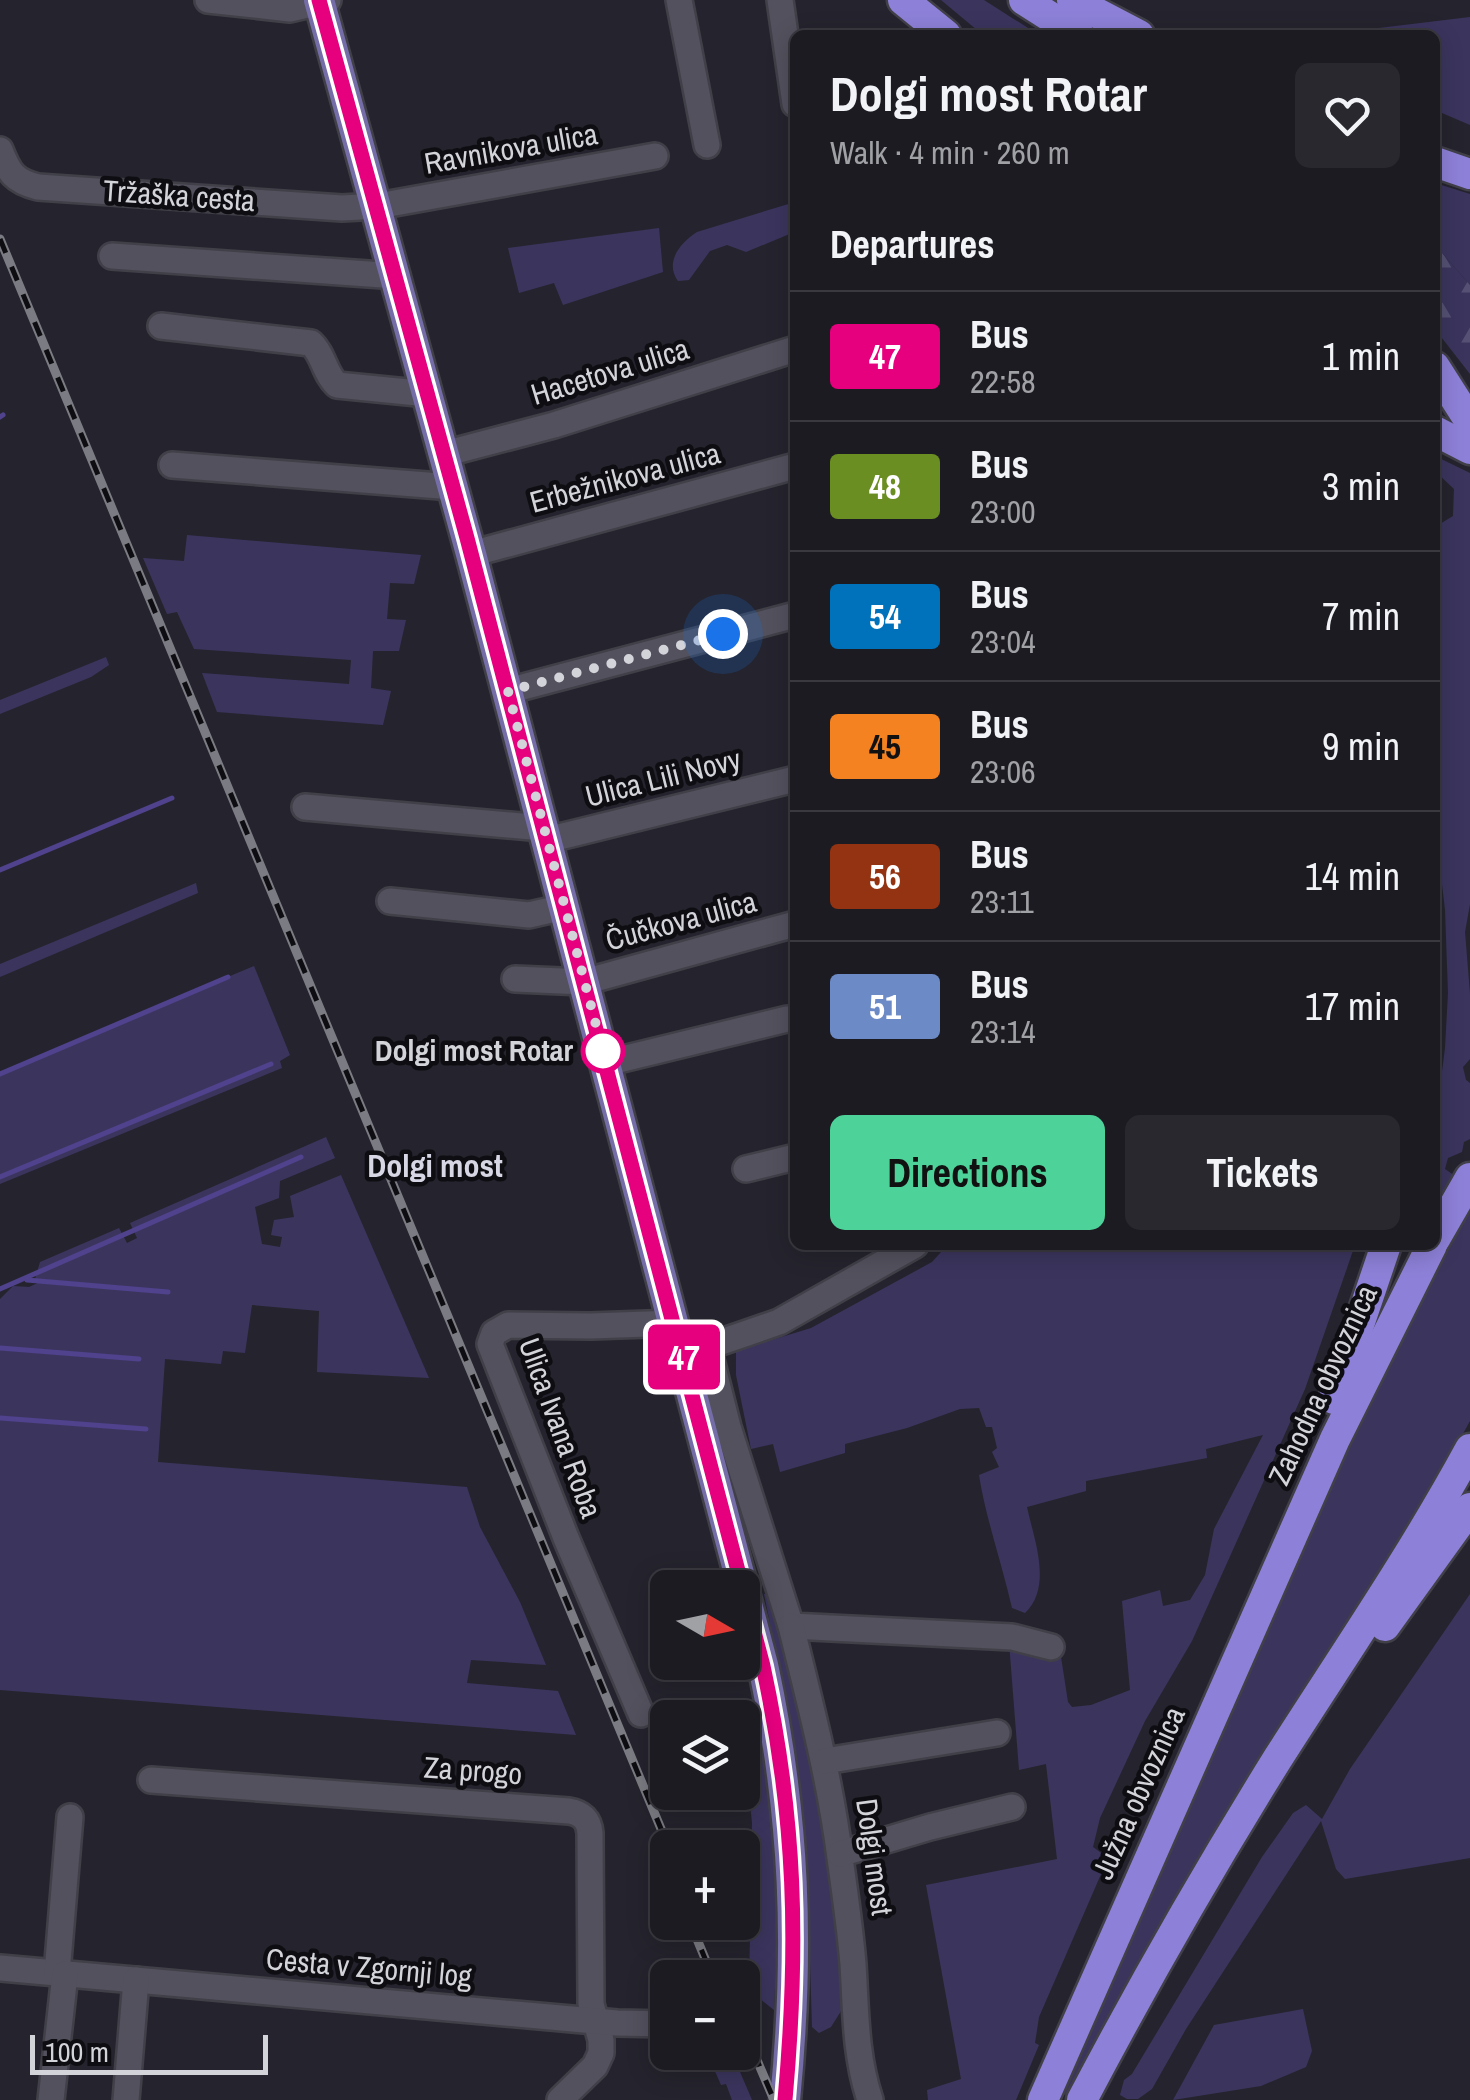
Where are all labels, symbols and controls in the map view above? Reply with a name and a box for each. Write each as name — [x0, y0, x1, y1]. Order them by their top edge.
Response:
text: Dolgi most Rotar — [830, 61, 1147, 126]
button: heart — [1295, 63, 1400, 168]
street label: Ravnikova ulica — [421, 113, 601, 183]
text: Walk · 4 min · 260 m — [830, 131, 1070, 174]
street label: Tržaška cesta — [102, 170, 257, 220]
text: Departures — [830, 219, 995, 270]
text: Bus — [970, 309, 1029, 360]
street label: Hacetova ulica — [526, 328, 694, 414]
text: 1 min — [1322, 331, 1400, 382]
text: 47 — [869, 333, 901, 380]
text: 22:58 — [970, 360, 1036, 403]
street label: Erbežnikova ulica — [525, 432, 725, 522]
text: Bus — [970, 439, 1029, 490]
text: 3 min — [1322, 461, 1400, 512]
text: 48 — [869, 463, 901, 510]
text: 23:00 — [970, 490, 1036, 533]
text: Bus — [970, 569, 1029, 620]
text: 7 min — [1322, 591, 1400, 642]
text: 54 — [869, 593, 901, 640]
your location — [698, 609, 748, 659]
text: 23:04 — [970, 620, 1036, 663]
text: Bus — [970, 699, 1029, 750]
text: 9 min — [1322, 721, 1400, 772]
text: 45 — [869, 723, 901, 770]
street label: Ulica Lili Novy — [581, 738, 745, 816]
text: 23:06 — [970, 750, 1036, 793]
text: Bus — [970, 829, 1029, 880]
text: 14 min — [1305, 851, 1400, 902]
text: 56 — [869, 853, 901, 900]
text: 23:11 — [970, 880, 1034, 923]
street label: Čučkova ulica — [601, 881, 761, 959]
text: Bus — [970, 959, 1029, 1010]
text: 17 min — [1305, 981, 1400, 1032]
text: 51 — [869, 983, 901, 1030]
text: 23:14 — [970, 1010, 1036, 1053]
place label: Dolgi most Rotar — [375, 1030, 573, 1070]
marker: Dolgi most Rotar — [582, 1030, 624, 1072]
button: Directions — [830, 1115, 1105, 1230]
button: Tickets — [1125, 1115, 1400, 1230]
district label: Dolgi most — [367, 1144, 503, 1187]
street label: Zahodna obvoznica — [1258, 1278, 1386, 1491]
line badge: 47 — [639, 1324, 729, 1390]
street label: Ulica Ivana Roba — [510, 1332, 612, 1523]
text: 47 — [668, 1334, 700, 1381]
north arrow — [650, 1570, 760, 1680]
map controls — [650, 1570, 760, 2070]
button: layers — [650, 1700, 760, 1810]
street label: Južna obvoznica — [1082, 1700, 1194, 1885]
street label: Za progo — [423, 1747, 524, 1793]
street label: Dolgi most — [847, 1796, 903, 1918]
button: + — [650, 1830, 760, 1940]
street label: Cesta v Zgornji log — [265, 1938, 474, 1996]
button: − — [650, 1960, 760, 2070]
scale bar — [30, 2030, 268, 2074]
text: 100 m — [45, 2033, 109, 2071]

